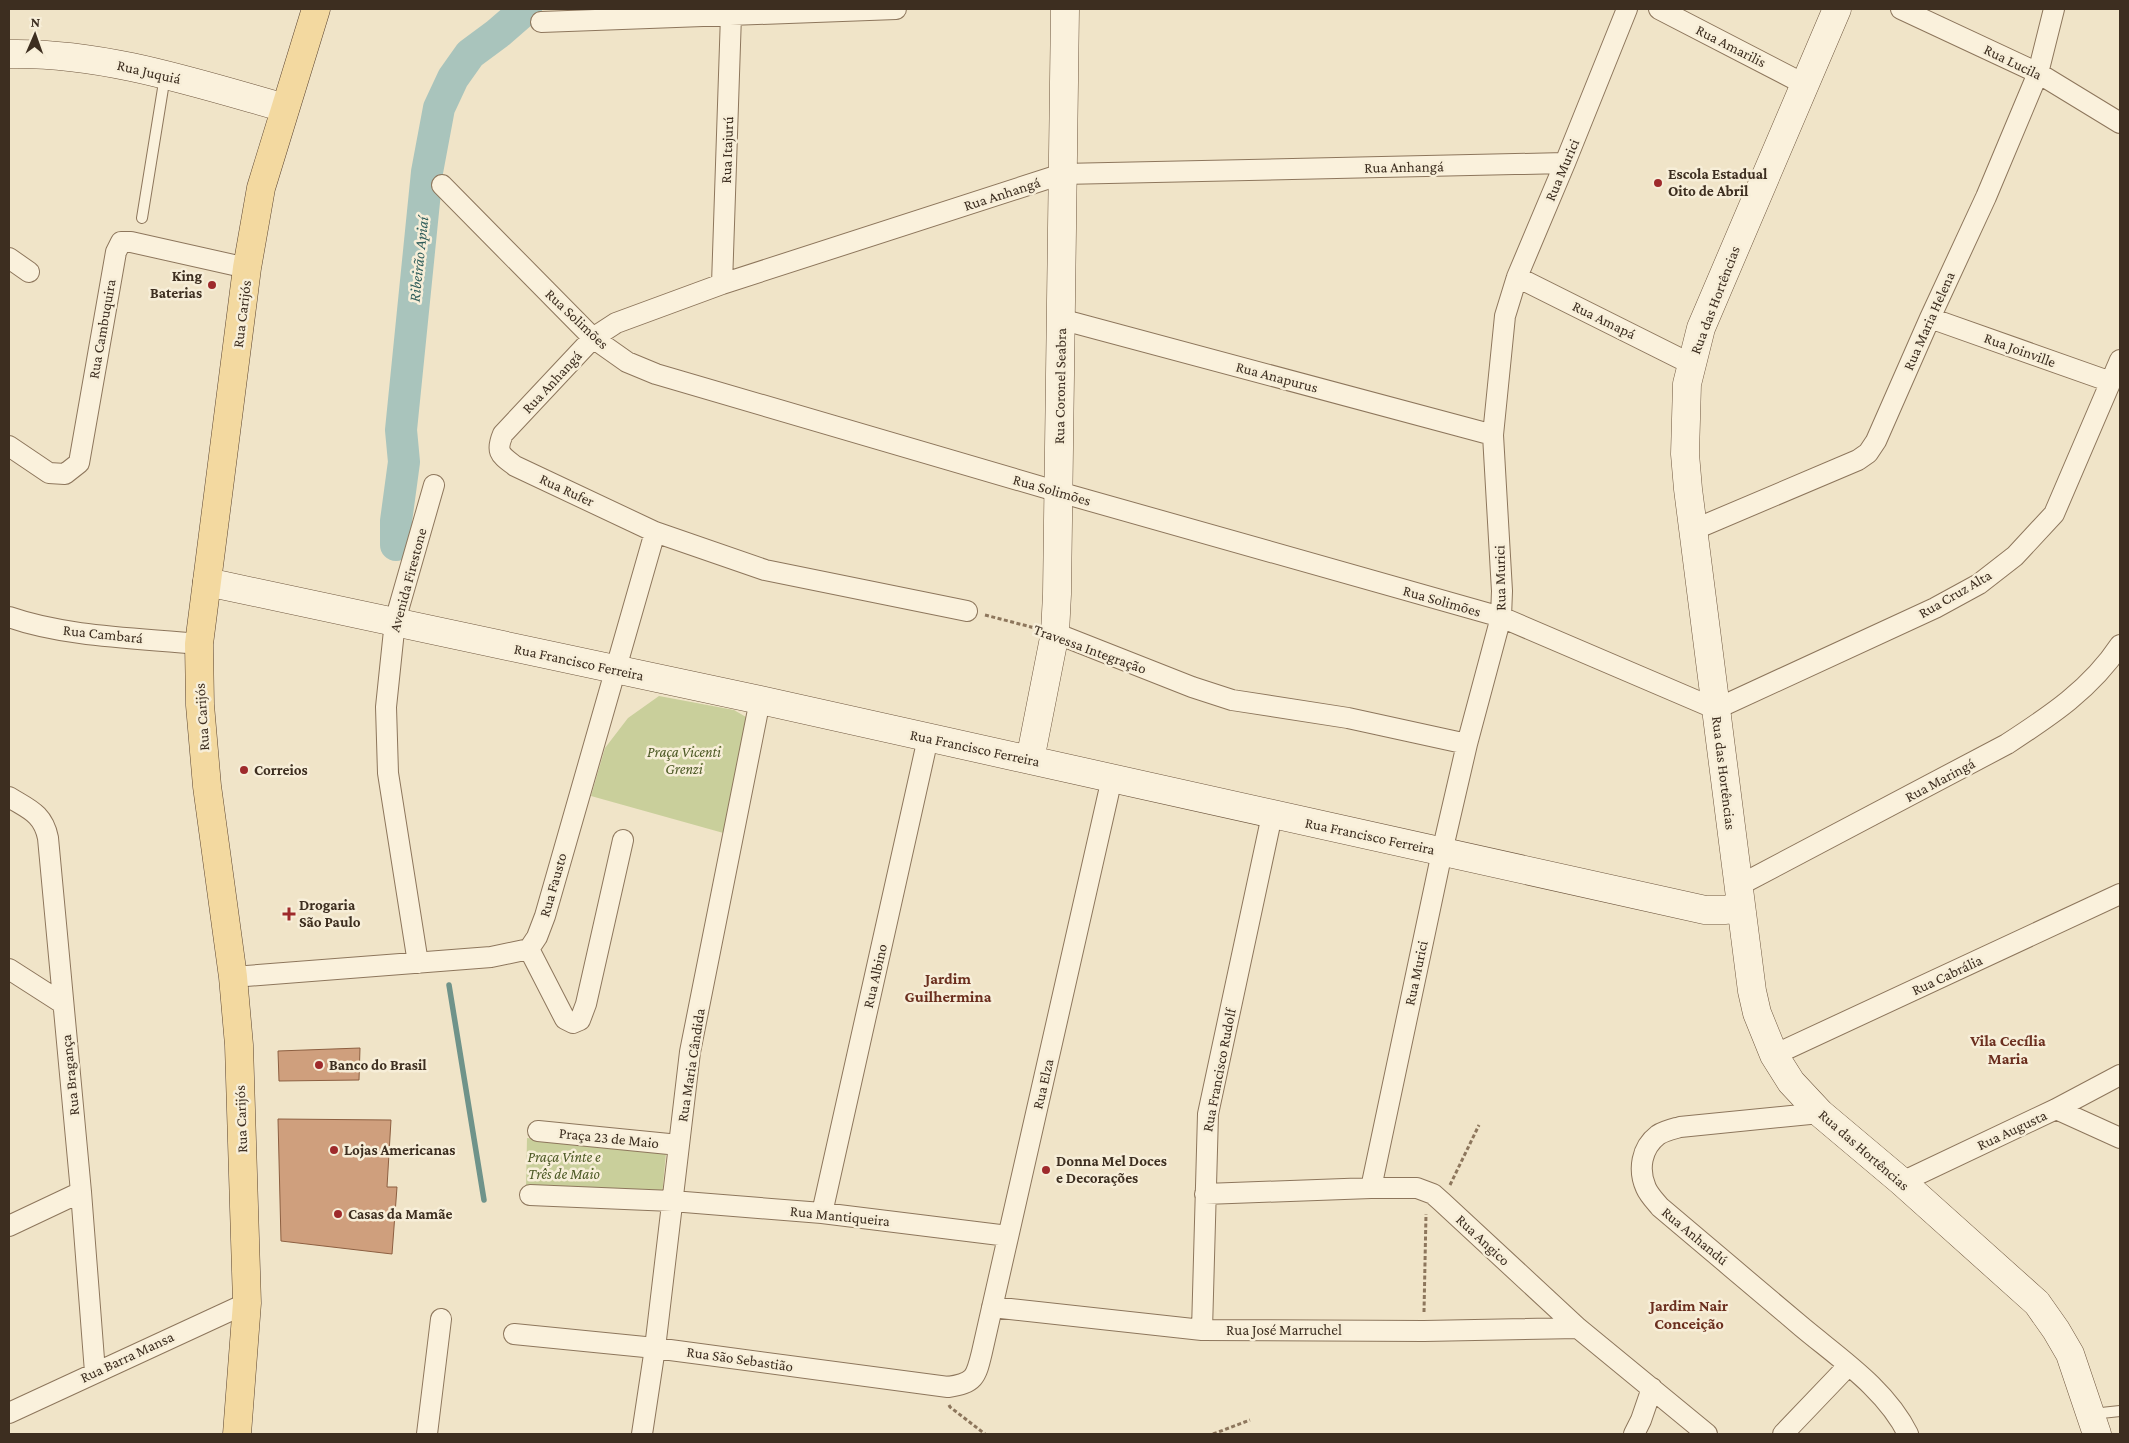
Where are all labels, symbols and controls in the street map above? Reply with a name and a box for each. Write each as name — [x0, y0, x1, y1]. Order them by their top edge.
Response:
north arrow — [10, 10, 60, 60]
text: N — [30, 14, 41, 30]
street label: Rua Amarilis — [1693, 22, 1769, 71]
street label: Rua Lucila — [1982, 41, 2045, 83]
street label: Rua Juquiá — [115, 57, 182, 88]
street label: Rua Itajurú — [718, 116, 737, 184]
street label: Rua Murici — [1542, 137, 1582, 203]
street label: Rua Anhangá — [1364, 158, 1444, 177]
place label: Escola Estadual Oito de Abril — [1668, 166, 1768, 199]
street label: Rua Anhangá — [962, 174, 1043, 215]
marker: Escola Estadual Oito de Abril — [1652, 177, 1664, 189]
water label: Ribeirão Apiaí — [406, 214, 433, 303]
street label: Rua das Hortências — [1687, 244, 1743, 356]
place label: King Baterias — [150, 268, 202, 301]
street label: Rua Maria Helena — [1900, 269, 1958, 373]
street label: Rua Cambuquira — [85, 278, 120, 380]
marker: King Baterias — [206, 279, 218, 291]
street label: Rua Carijós — [230, 279, 255, 349]
street label: Rua Solimões — [542, 286, 612, 352]
street label: Rua Amapá — [1569, 298, 1638, 343]
street label: Rua Coronel Seabra — [1051, 328, 1069, 444]
street label: Rua Joinville — [1982, 330, 2058, 371]
street label: Rua Anhangá — [519, 347, 586, 417]
street label: Rua Anapurus — [1234, 358, 1320, 397]
street label: Rua Rufer — [537, 470, 597, 510]
street label: Rua Solimões — [1011, 471, 1093, 509]
street label: Avenida Firestone — [386, 526, 430, 634]
street label: Rua Murici — [1491, 545, 1509, 611]
street label: Rua Cruz Alta — [1916, 567, 1994, 621]
street label: Rua Solimões — [1401, 582, 1483, 620]
street label: Travessa Integração — [1031, 621, 1149, 678]
street label: Rua Cambará — [62, 622, 144, 646]
street label: Rua Francisco Ferreira — [513, 640, 645, 684]
street label: Rua Carijós — [192, 682, 213, 751]
street label: Rua das Hortências — [1709, 715, 1739, 831]
street label: Rua Francisco Ferreira — [909, 726, 1041, 770]
park label: Praça Vicenti Grenzi — [647, 744, 722, 777]
street label: Rua Maringá — [1902, 755, 1978, 806]
place label: Correios — [254, 762, 308, 778]
marker: Correios — [238, 764, 250, 776]
street label: Rua Francisco Ferreira — [1304, 814, 1436, 858]
street label: Rua Fausto — [536, 851, 570, 919]
place label: Drogaria São Paulo — [299, 897, 361, 930]
marker: Drogaria São Paulo — [283, 908, 295, 920]
street label: Rua Murici — [1401, 939, 1431, 1007]
street label: Rua Albino — [860, 942, 890, 1010]
street label: Rua Cabrália — [1909, 952, 1985, 998]
district label: Jardim Guilhermina — [905, 970, 992, 1005]
street label: Rua Francisco Rudolf — [1199, 1005, 1239, 1133]
street label: Rua Maria Cândida — [674, 1007, 708, 1123]
district label: Vila Cecília Maria — [1969, 1032, 2046, 1067]
street label: Rua Bragança — [58, 1034, 83, 1116]
place label: Banco do Brasil — [329, 1057, 427, 1073]
street label: Rua Elza — [1029, 1057, 1057, 1111]
marker: Banco do Brasil — [313, 1059, 325, 1071]
street label: Rua Carijós — [232, 1085, 251, 1153]
street label: Rua das Hortências — [1816, 1106, 1913, 1194]
street label: Rua Augusta — [1975, 1107, 2050, 1154]
street label: Praça 23 de Maio — [558, 1125, 660, 1152]
place label: Lojas Americanas — [344, 1142, 455, 1159]
marker: Lojas Americanas — [328, 1144, 340, 1156]
park label: Praça Vinte e Três de Maio — [527, 1149, 601, 1182]
place label: Donna Mel Doces e Decorações — [1056, 1153, 1167, 1186]
marker: Donna Mel Doces e Decorações — [1040, 1164, 1052, 1176]
street label: Rua Mantiqueira — [789, 1203, 891, 1230]
street label: Rua Anhandú — [1659, 1204, 1731, 1268]
place label: Casas da Mamãe — [348, 1206, 453, 1222]
marker: Casas da Mamãe — [332, 1208, 344, 1220]
street label: Rua Angico — [1452, 1211, 1513, 1269]
district label: Jardim Nair Conceição — [1648, 1297, 1729, 1332]
street label: Rua José Marruchel — [1226, 1322, 1342, 1339]
street label: Rua Barra Mansa — [78, 1328, 176, 1386]
street label: Rua São Sebastião — [686, 1344, 794, 1374]

